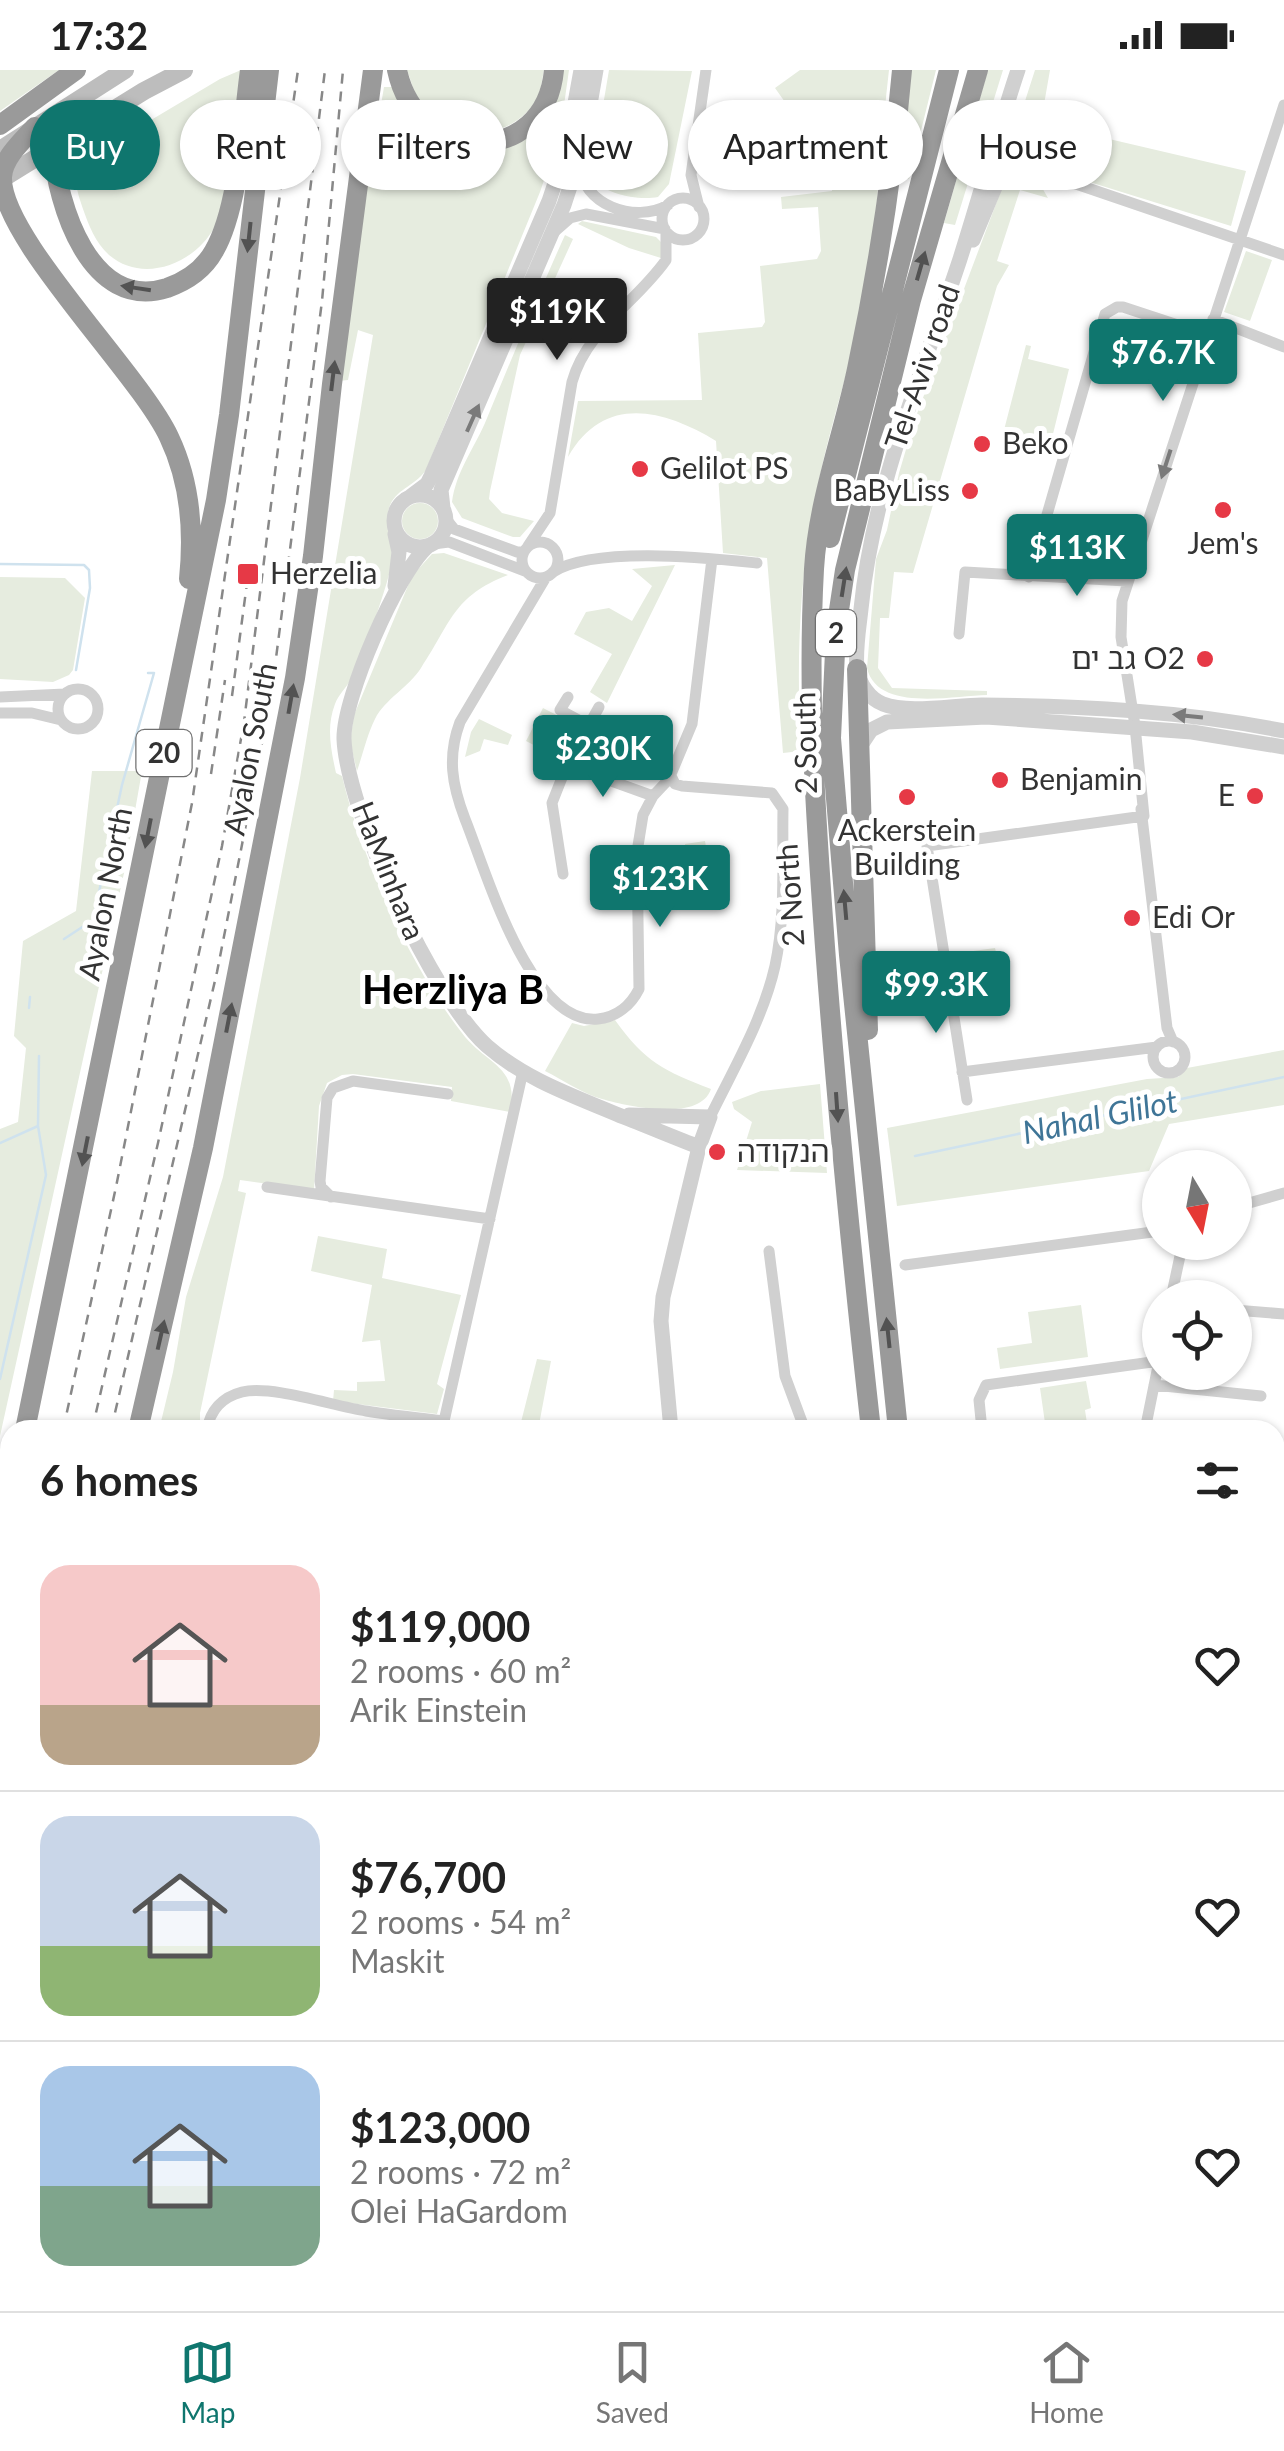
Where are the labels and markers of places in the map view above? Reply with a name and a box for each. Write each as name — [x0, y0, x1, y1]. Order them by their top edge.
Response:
pin: $119K — [487, 278, 627, 363]
pin: $76.7K — [1082, 319, 1244, 404]
place label: Beko — [1002, 424, 1068, 460]
marker: Beko — [971, 433, 993, 455]
place label: Gelilot PS — [660, 449, 788, 485]
marker: Gelilot PS — [629, 458, 651, 480]
place label: BaByLiss — [833, 471, 950, 507]
marker: BaByLiss — [959, 480, 981, 502]
marker: Jem's — [1212, 499, 1234, 521]
pin: $113K — [1007, 514, 1147, 599]
place label: Jem's — [1187, 524, 1259, 560]
place label: Herzelia — [270, 554, 378, 590]
marker: Herzelia — [235, 561, 261, 587]
place label: גב ים O2 — [1071, 639, 1185, 675]
marker: גב ים O2 — [1194, 648, 1216, 670]
pin: $230K — [533, 715, 673, 800]
place label: Benjamin — [1020, 760, 1142, 796]
marker: Benjamin — [989, 769, 1011, 791]
place label: E — [1218, 776, 1235, 812]
marker: E — [1244, 785, 1266, 807]
marker: Ackerstein Building — [896, 786, 918, 808]
place label: Ackerstein Building — [838, 811, 976, 881]
pin: $123K — [590, 845, 730, 930]
place label: Edi Or — [1152, 898, 1235, 934]
marker: Edi Or — [1121, 907, 1143, 929]
pin: $99.3K — [855, 951, 1017, 1036]
place label: הנקודה — [737, 1132, 830, 1168]
marker: הנקודה — [706, 1141, 728, 1163]

